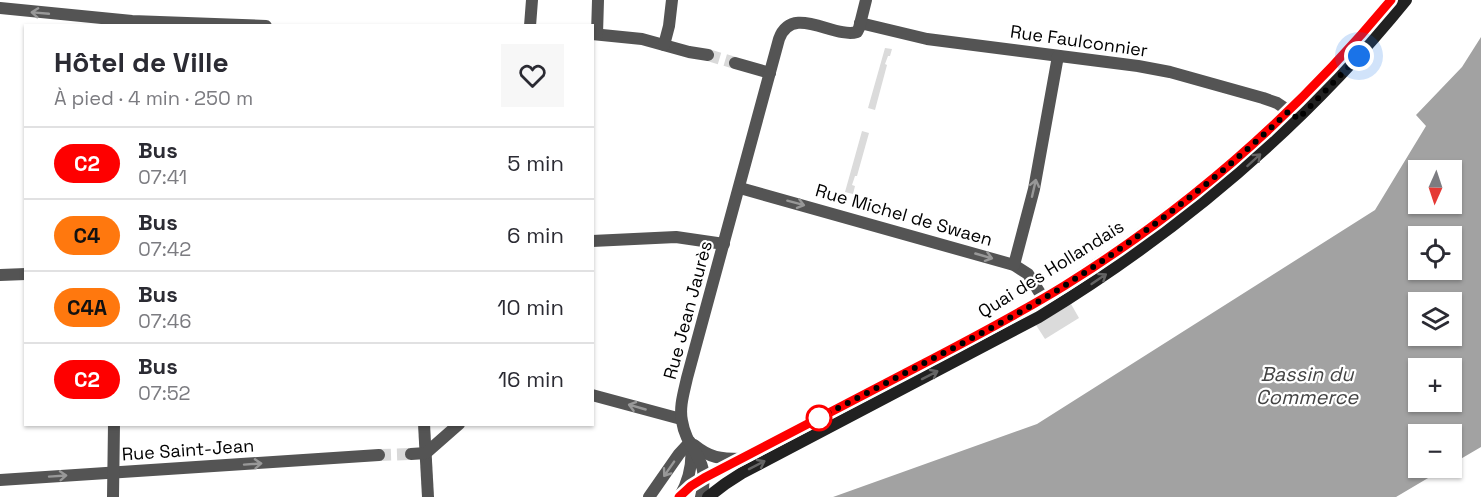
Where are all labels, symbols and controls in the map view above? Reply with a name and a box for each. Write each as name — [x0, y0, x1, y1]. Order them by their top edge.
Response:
one-way arrow — [31, 7, 51, 18]
street label: Rue Faulconnier — [1009, 19, 1150, 62]
your location — [1344, 41, 1374, 71]
text: Hôtel de Ville — [54, 44, 229, 80]
button: heart — [501, 44, 564, 107]
text: À pied · 4 min · 250 m — [54, 85, 253, 111]
text: Bus — [138, 136, 178, 164]
text: 5 min — [507, 149, 564, 177]
text: C2 — [74, 150, 100, 177]
one-way arrow — [1246, 153, 1261, 167]
north arrow — [1408, 160, 1462, 214]
map controls — [1408, 160, 1462, 478]
text: 07:41 — [138, 164, 187, 190]
street label: Rue Michel de Swaen — [813, 178, 995, 251]
one-way arrow — [1028, 179, 1040, 198]
one-way arrow — [786, 198, 805, 209]
text: Bus — [138, 208, 178, 236]
street label: Quai des Hollandais — [973, 214, 1128, 323]
text: 6 min — [507, 221, 564, 249]
text: C4 — [74, 222, 100, 249]
button: locate — [1408, 226, 1462, 280]
text: 07:42 — [138, 236, 191, 262]
street label: Rue Jean Jaurès — [658, 238, 717, 382]
one-way arrow — [974, 251, 993, 262]
one-way arrow — [1091, 273, 1107, 285]
text: Bus — [138, 280, 178, 308]
button: layers — [1408, 292, 1462, 346]
text: 10 min — [497, 293, 564, 321]
text: C4A — [67, 294, 107, 321]
text: 07:46 — [138, 308, 192, 334]
text: Bus — [138, 352, 178, 380]
button: + — [1408, 358, 1462, 412]
water label: Bassin du Commerce — [1256, 361, 1359, 410]
text: 16 min — [498, 365, 564, 393]
text: C2 — [74, 366, 100, 393]
one-way arrow — [921, 369, 938, 381]
text: 07:52 — [138, 380, 191, 406]
one-way arrow — [628, 401, 647, 412]
unlabelled marker — [806, 405, 832, 431]
button: − — [1408, 424, 1462, 478]
street label: Rue Saint-Jean — [121, 433, 255, 466]
one-way arrow — [242, 458, 262, 469]
one-way arrow — [748, 459, 765, 471]
one-way arrow — [663, 460, 675, 476]
one-way arrow — [48, 471, 68, 482]

